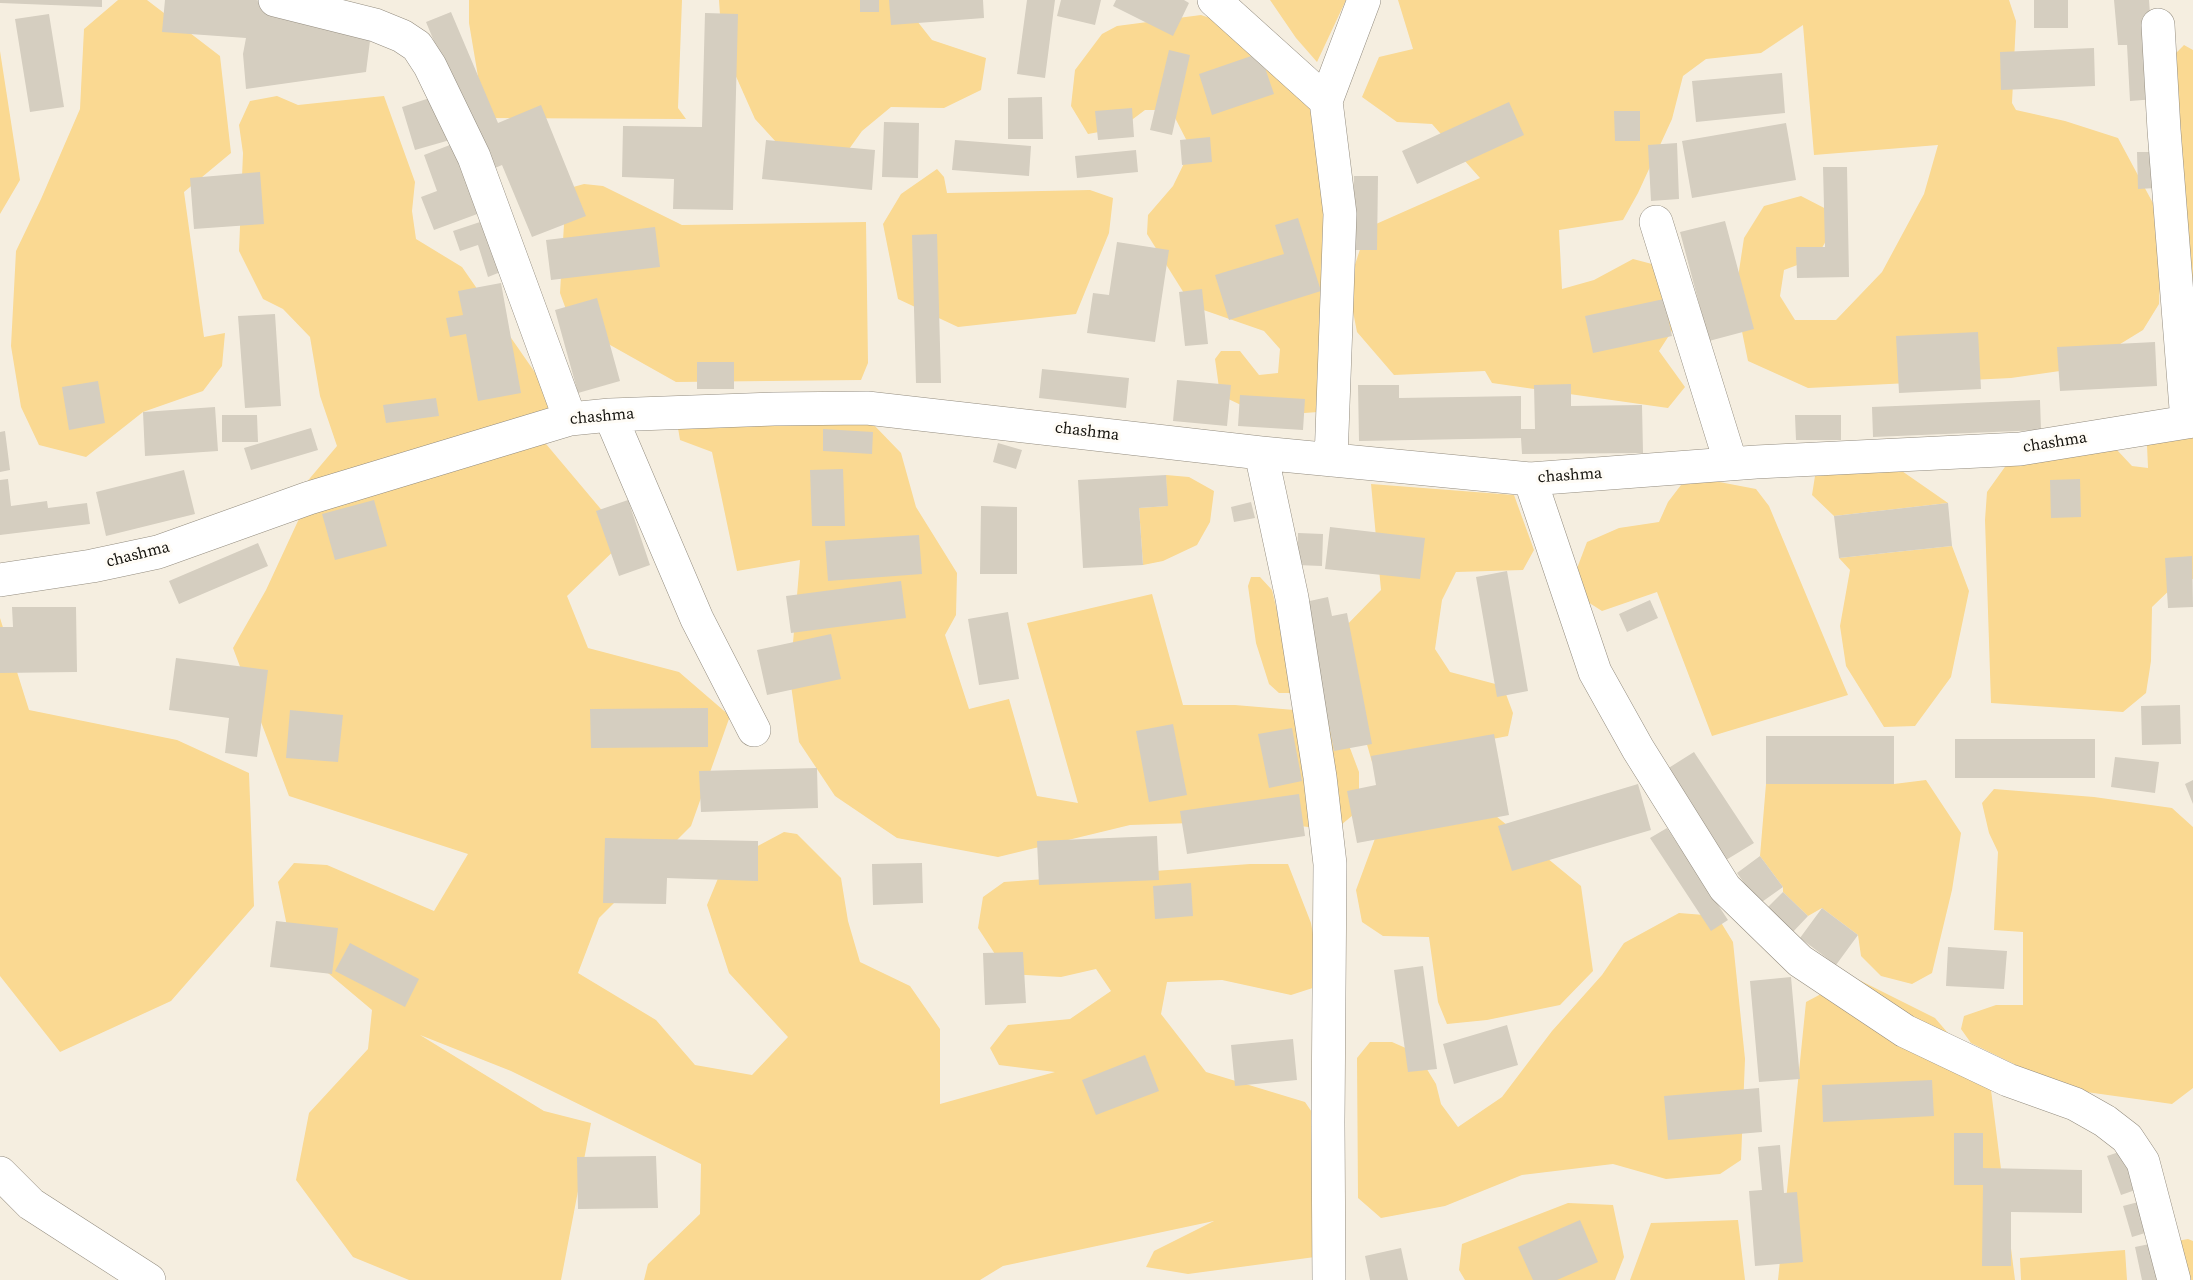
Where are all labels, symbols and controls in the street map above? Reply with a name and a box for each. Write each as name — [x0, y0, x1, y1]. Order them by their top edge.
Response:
street label: сhashma — [569, 405, 635, 429]
street label: сhashma — [1054, 419, 1120, 445]
street label: сhashma — [2022, 428, 2088, 458]
street label: сhashma — [1537, 464, 1603, 488]
street label: сhashma — [104, 538, 172, 572]

